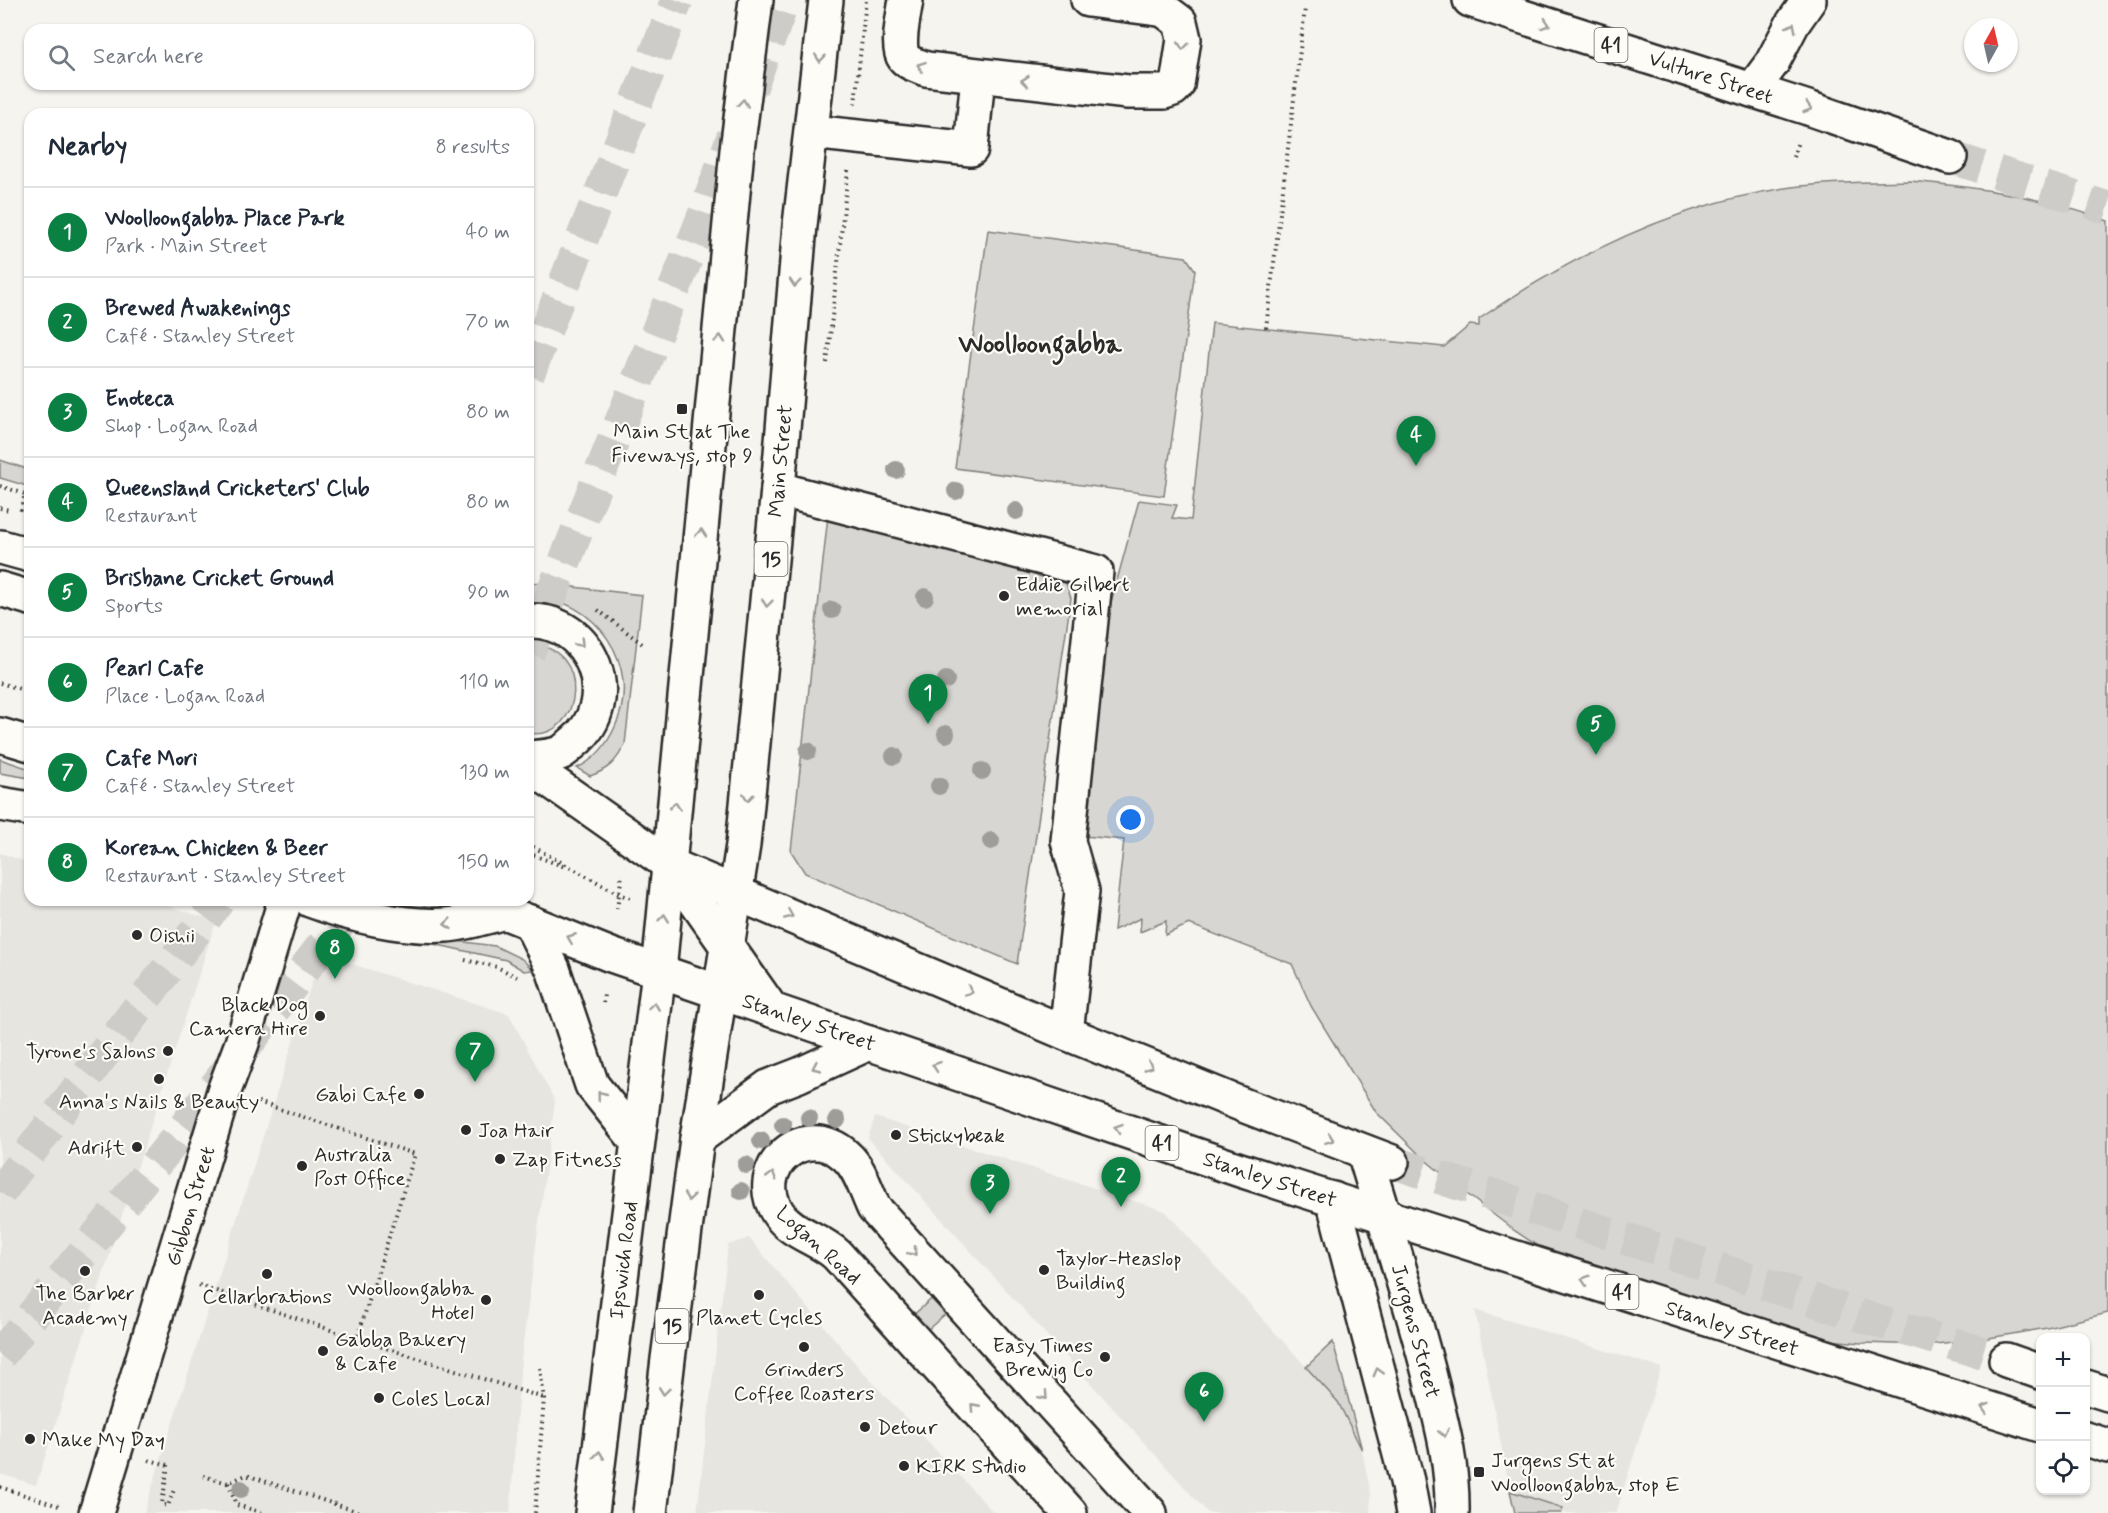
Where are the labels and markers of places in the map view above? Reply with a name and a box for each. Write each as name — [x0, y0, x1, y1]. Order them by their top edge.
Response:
marker: Main St at The Fiveways, stop 9 — [675, 402, 689, 416]
pin: 4 — [1396, 416, 1436, 466]
place label: Main St at The Fiveways, stop 9 — [611, 418, 753, 470]
place label: Eddie Gilbert memorial — [1016, 571, 1130, 623]
marker: Eddie Gilbert memorial — [997, 589, 1011, 603]
pin: 1 — [908, 674, 948, 724]
pin: 5 — [1576, 706, 1616, 755]
place label: Oishii — [149, 922, 195, 950]
marker: Oishii — [130, 928, 144, 942]
pin: 8 — [316, 930, 354, 979]
place label: Black Dog Camera Hire — [189, 991, 308, 1043]
marker: Black Dog Camera Hire — [313, 1009, 327, 1023]
pin: 7 — [456, 1032, 494, 1082]
place label: Tyrone's Salons — [26, 1038, 156, 1066]
marker: Tyrone's Salons — [161, 1044, 175, 1058]
marker: Anna's Nails & Beauty — [152, 1072, 166, 1086]
place label: Gabi Cafe — [315, 1081, 407, 1109]
marker: Gabi Cafe — [412, 1087, 426, 1101]
place label: Anna's Nails & Beauty — [59, 1088, 259, 1116]
place label: Joa Hair — [478, 1117, 554, 1145]
place label: Stickybeak — [908, 1122, 1005, 1150]
marker: Joa Hair — [459, 1123, 473, 1137]
marker: Stickybeak — [889, 1128, 903, 1142]
place label: Adrift — [68, 1134, 126, 1162]
marker: Adrift — [130, 1140, 144, 1154]
place label: Australia Post Office — [314, 1141, 406, 1193]
place label: Zap Fitness — [512, 1146, 622, 1174]
marker: Zap Fitness — [493, 1152, 507, 1166]
pin: 2 — [1102, 1158, 1140, 1207]
marker: Australia Post Office — [295, 1159, 309, 1173]
pin: 3 — [970, 1164, 1010, 1214]
place label: Taylor-Heaslop Building — [1056, 1245, 1182, 1299]
marker: Taylor-Heaslop Building — [1037, 1263, 1051, 1277]
marker: The Barber Academy — [78, 1264, 92, 1278]
marker: Cellarbrations — [260, 1267, 274, 1281]
place label: Woolloongabba Hotel — [347, 1275, 474, 1327]
place label: The Barber Academy — [35, 1280, 135, 1332]
place label: Cellarbrations — [202, 1283, 332, 1311]
marker: Planet Cycles — [752, 1288, 766, 1302]
marker: Woolloongabba Hotel — [479, 1293, 493, 1307]
place label: Planet Cycles — [696, 1304, 822, 1332]
place label: Gabba Bakery & Cafe — [335, 1326, 466, 1378]
place label: Easy Times Brewig Co — [993, 1332, 1093, 1384]
marker: Grinders Coffee Roasters — [797, 1340, 811, 1354]
marker: Gabba Bakery & Cafe — [316, 1344, 330, 1358]
marker: Easy Times Brewig Co — [1098, 1350, 1112, 1364]
place label: Grinders Coffee Roasters — [734, 1356, 874, 1408]
pin: 6 — [1184, 1372, 1224, 1422]
place label: Coles Local — [391, 1385, 490, 1413]
marker: Coles Local — [372, 1391, 386, 1405]
place label: Detour — [877, 1414, 938, 1442]
marker: Detour — [858, 1420, 872, 1434]
place label: Make My Day — [42, 1426, 165, 1454]
marker: Make My Day — [23, 1432, 37, 1446]
place label: Jurgens St at Woolloongabba, stop E — [1491, 1447, 1680, 1501]
place label: KIRK Studio — [916, 1453, 1026, 1481]
marker: KIRK Studio — [897, 1459, 911, 1473]
marker: Jurgens St at Woolloongabba, stop E — [1472, 1465, 1486, 1479]

